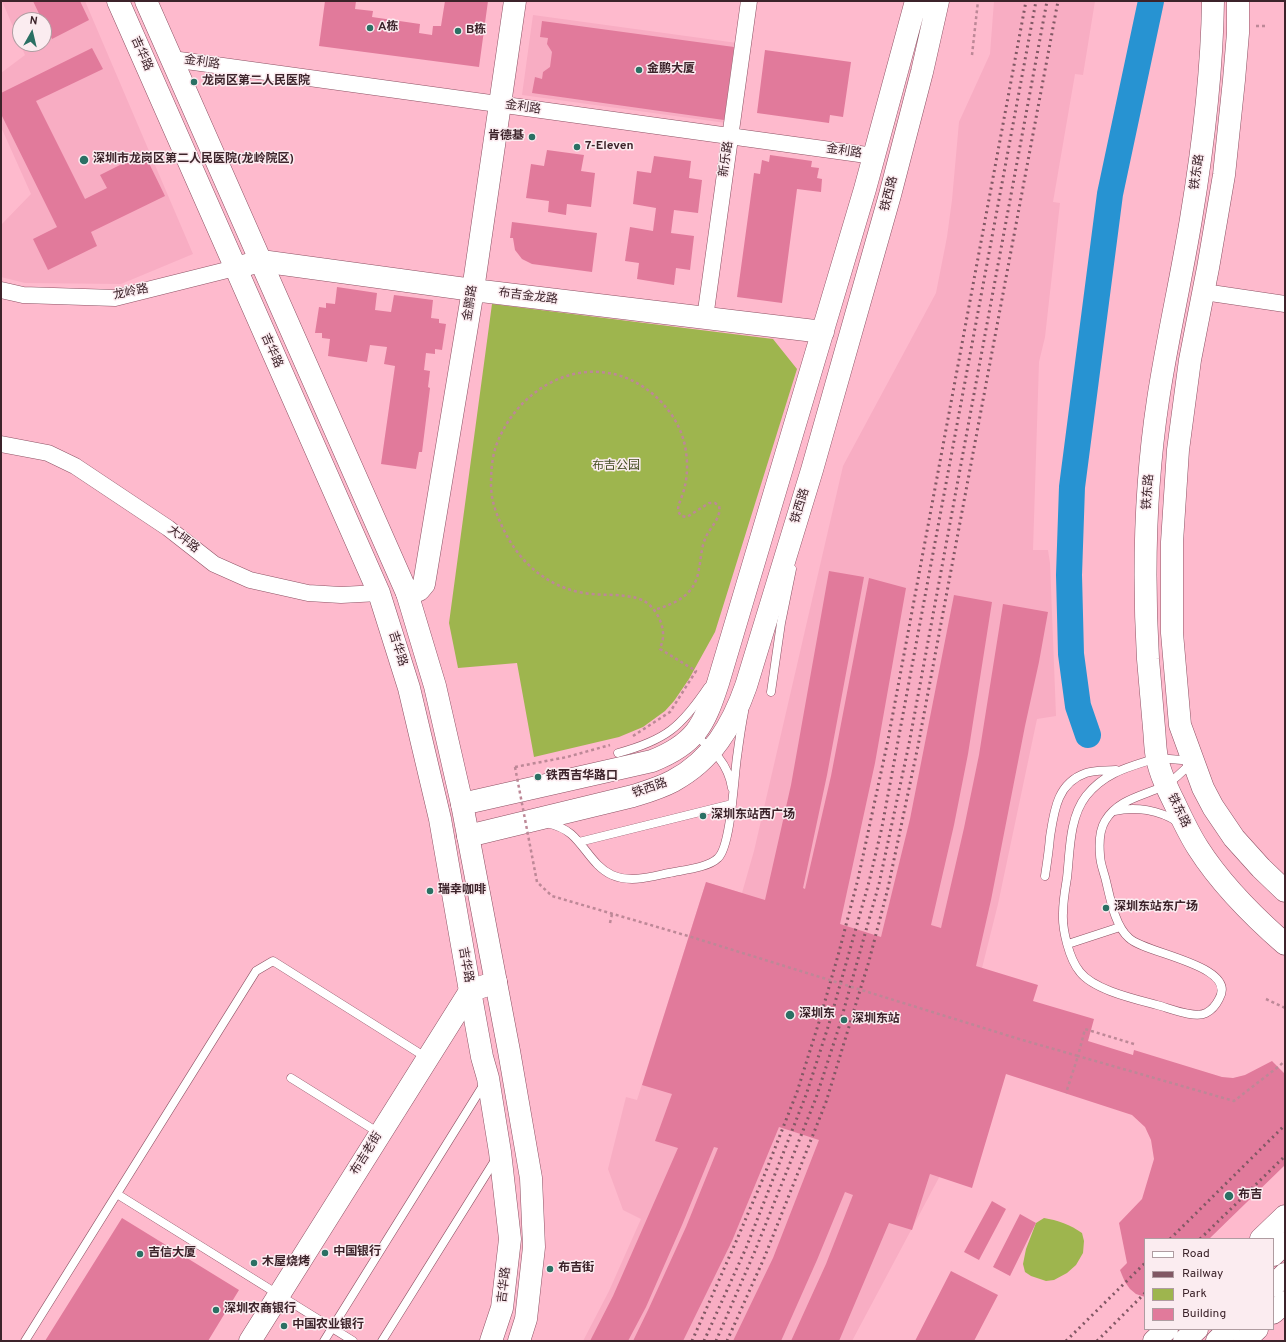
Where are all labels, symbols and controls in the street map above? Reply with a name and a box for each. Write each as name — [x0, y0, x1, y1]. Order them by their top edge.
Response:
north arrow — [12, 12, 52, 52]
text: N — [29, 14, 38, 29]
place label: A栋 — [378, 21, 399, 35]
marker: A栋 — [365, 23, 375, 33]
place label: B栋 — [466, 24, 486, 38]
marker: B栋 — [453, 26, 463, 36]
street label: 吉华路 — [127, 35, 155, 73]
street label: 金利路 — [183, 53, 221, 73]
place label: 金鹏大厦 — [647, 63, 695, 77]
marker: 金鹏大厦 — [634, 65, 644, 75]
place label: 龙岗区第二人民医院 — [202, 75, 310, 89]
marker: 龙岗区第二人民医院 — [189, 77, 199, 87]
street label: 金利路 — [504, 98, 542, 118]
place label: 肯德基 — [488, 130, 524, 144]
marker: 肯德基 — [527, 132, 537, 142]
place label: 7-Eleven — [585, 140, 634, 154]
street label: 新乐路 — [717, 140, 737, 178]
marker: 7-Eleven — [572, 142, 582, 152]
street label: 金利路 — [825, 142, 863, 162]
place label: 深圳市龙岗区第二人民医院(龙岭院区) — [93, 153, 294, 167]
street label: 铁东路 — [1188, 153, 1208, 191]
marker: 深圳市龙岗区第二人民医院(龙岭院区) — [78, 154, 90, 166]
street label: 铁西路 — [878, 175, 902, 213]
street label: 龙岭路 — [112, 282, 150, 304]
street label: 金鹏路 — [461, 284, 481, 322]
street label: 布吉金龙路 — [497, 286, 559, 308]
street label: 吉华路 — [257, 332, 285, 370]
park label: 布吉公园 — [592, 460, 640, 474]
street label: 铁东路 — [1141, 474, 1157, 510]
street label: 铁西路 — [789, 487, 813, 525]
street label: 大坪路 — [164, 523, 202, 557]
street label: 吉华路 — [385, 630, 409, 668]
place label: 铁西吉华路口 — [546, 770, 618, 784]
marker: 铁西吉华路口 — [533, 772, 543, 782]
street label: 铁西路 — [631, 776, 669, 802]
street label: 铁东路 — [1164, 792, 1192, 830]
place label: 深圳东站西广场 — [711, 809, 795, 823]
marker: 深圳东站西广场 — [698, 811, 708, 821]
place label: 瑞幸咖啡 — [438, 884, 486, 898]
marker: 瑞幸咖啡 — [425, 886, 435, 896]
place label: 深圳东站东广场 — [1114, 901, 1198, 915]
marker: 深圳东站东广场 — [1101, 903, 1111, 913]
street label: 吉华路 — [455, 946, 475, 984]
place label: 深圳东 — [799, 1008, 835, 1022]
marker: 深圳东 — [784, 1009, 796, 1021]
place label: 深圳东站 — [852, 1013, 900, 1027]
marker: 深圳东站 — [839, 1015, 849, 1025]
street label: 布吉老街 — [348, 1130, 386, 1178]
place label: 布吉 — [1238, 1189, 1262, 1203]
marker: 布吉 — [1223, 1190, 1235, 1202]
legend — [1144, 1238, 1274, 1330]
place label: 中国银行 — [333, 1246, 381, 1260]
text: Road — [1182, 1246, 1210, 1262]
place label: 吉信大厦 — [148, 1247, 196, 1261]
marker: 中国银行 — [320, 1248, 330, 1258]
marker: 吉信大厦 — [135, 1249, 145, 1259]
place label: 木屋烧烤 — [262, 1256, 310, 1270]
marker: 木屋烧烤 — [249, 1258, 259, 1268]
place label: 布吉街 — [558, 1262, 594, 1276]
marker: 布吉街 — [545, 1264, 555, 1274]
street label: 吉华路 — [496, 1266, 514, 1304]
text: Railway — [1182, 1266, 1223, 1282]
text: Park — [1182, 1286, 1207, 1302]
place label: 深圳农商银行 — [224, 1303, 296, 1317]
marker: 深圳农商银行 — [211, 1305, 221, 1315]
text: Building — [1182, 1306, 1226, 1322]
place label: 中国农业银行 — [292, 1319, 364, 1333]
marker: 中国农业银行 — [279, 1321, 289, 1331]

